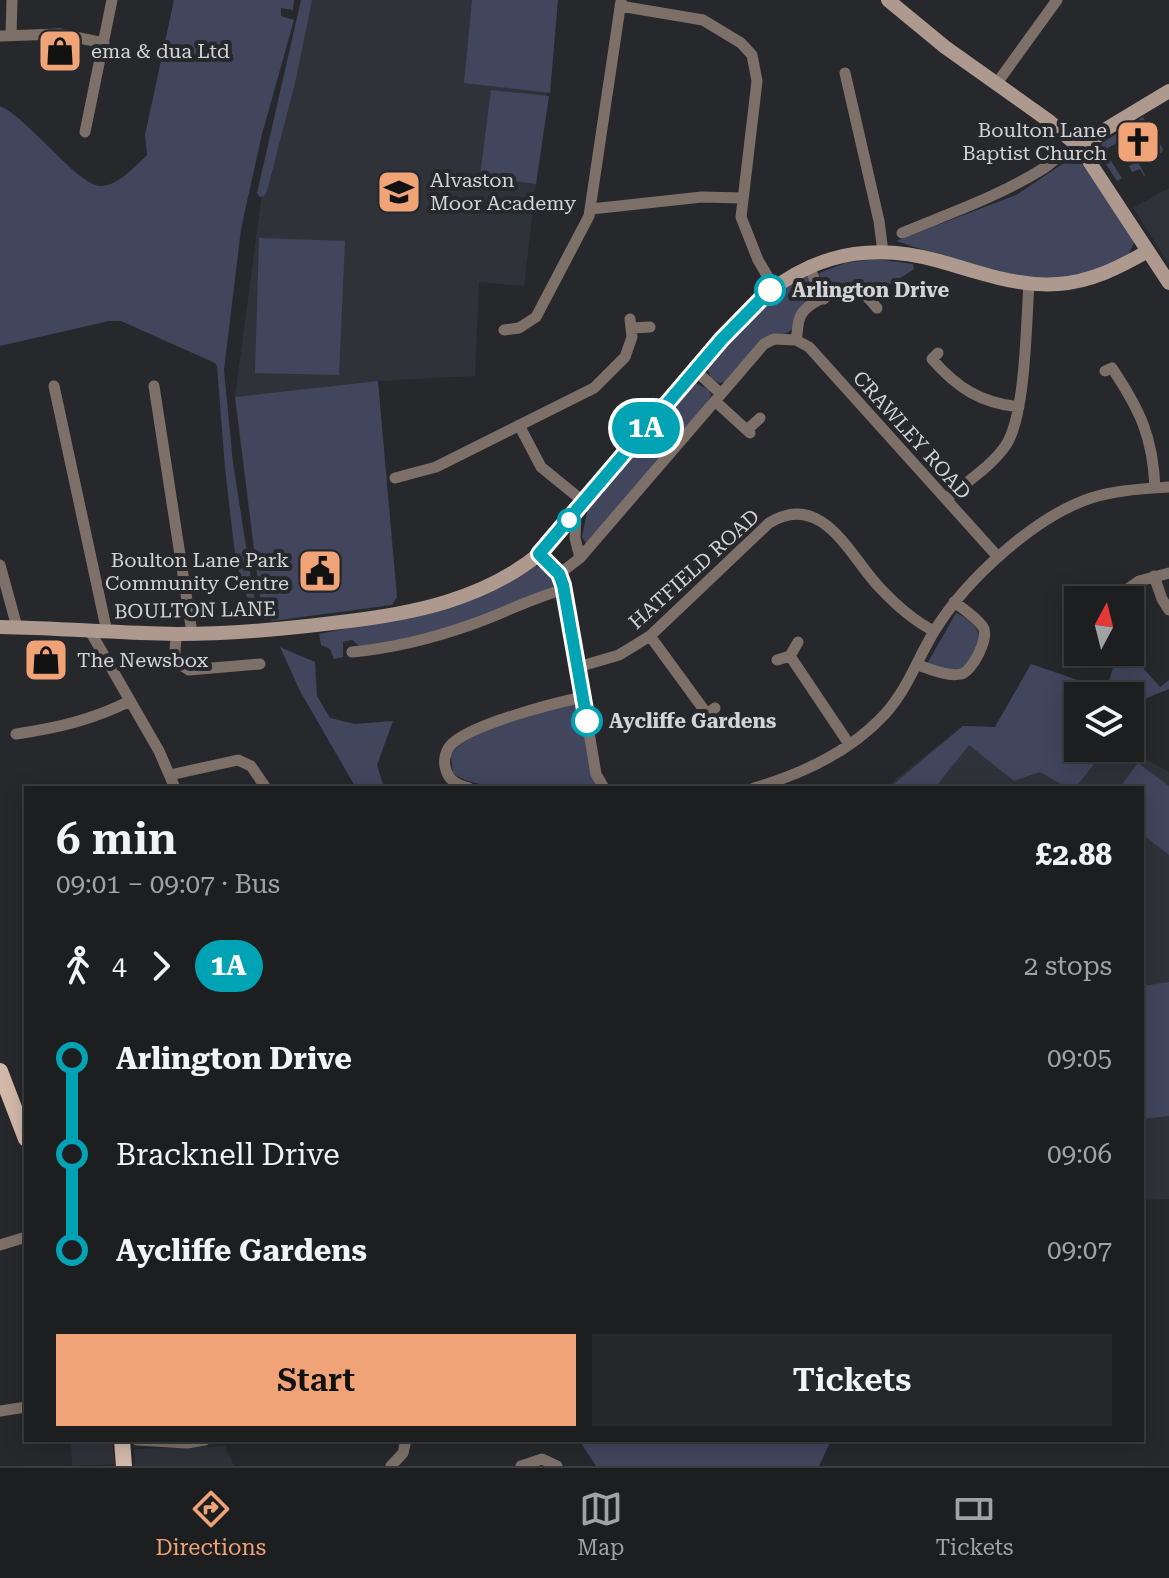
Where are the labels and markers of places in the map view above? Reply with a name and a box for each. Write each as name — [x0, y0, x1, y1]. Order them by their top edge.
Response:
shop icon: ema & dua Ltd — [36, 27, 84, 75]
place label: ema & dua Ltd — [91, 39, 230, 63]
place label: Boulton Lane Baptist Church — [962, 118, 1107, 165]
church icon: Boulton Lane Baptist Church — [1114, 118, 1162, 166]
school or university icon: Alvaston Moor Academy — [375, 168, 423, 216]
place label: Alvaston Moor Academy — [430, 168, 576, 215]
marker: Arlington Drive — [755, 275, 785, 305]
place label: Arlington Drive — [792, 278, 949, 302]
unlabelled marker — [558, 509, 580, 531]
public building icon: Boulton Lane Park Community Centre — [296, 547, 344, 595]
place label: Boulton Lane Park Community Centre — [105, 548, 289, 595]
shop icon: The Newsbox — [22, 636, 70, 684]
place label: The Newsbox — [77, 648, 209, 672]
marker: Aycliffe Gardens — [572, 706, 602, 736]
place label: Aycliffe Gardens — [609, 709, 776, 733]

